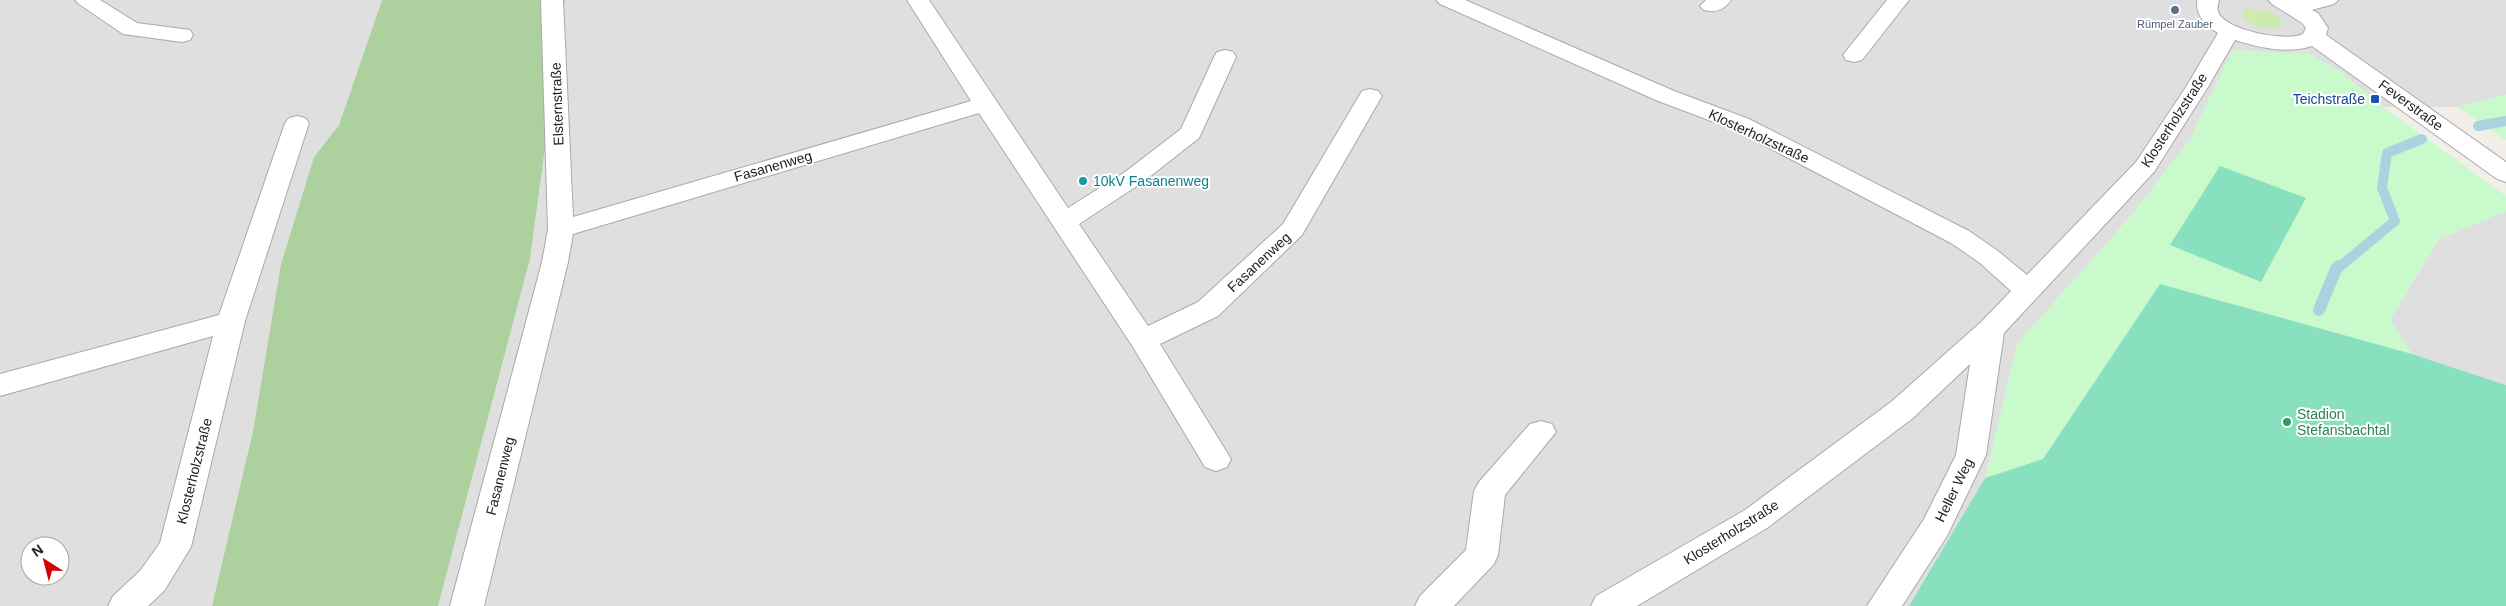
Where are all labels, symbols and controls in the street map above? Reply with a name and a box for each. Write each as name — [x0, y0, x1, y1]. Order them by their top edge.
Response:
marker: Rümpel Zauber — [2169, 4, 2181, 16]
place label: Rümpel Zauber — [2137, 18, 2213, 30]
street label: Elsternstraße — [548, 62, 566, 146]
street label: Klosterholzstraße — [2138, 70, 2210, 170]
street label: Feverstraße — [2376, 76, 2446, 134]
place label: Teichstraße — [2293, 91, 2365, 107]
marker: Teichstraße — [2369, 93, 2381, 105]
street label: Klosterholzstraße — [1706, 106, 1812, 166]
street label: Fasanenweg — [732, 147, 814, 185]
place label: 10kV Fasanenweg — [1093, 173, 1209, 189]
marker: 10kV Fasanenweg — [1077, 175, 1089, 187]
street label: Fasanenweg — [1224, 229, 1294, 295]
place label: Stadion Stefansbachtal — [2297, 406, 2390, 438]
street label: Klosterholzstraße — [173, 416, 215, 526]
marker: Stadion Stefansbachtal — [2281, 416, 2293, 428]
street label: Fasanenweg — [483, 435, 517, 517]
street label: Heller Weg — [1932, 455, 1976, 525]
street label: Klosterholzstraße — [1681, 496, 1782, 568]
north arrow — [20, 536, 70, 586]
text: N — [29, 541, 46, 560]

